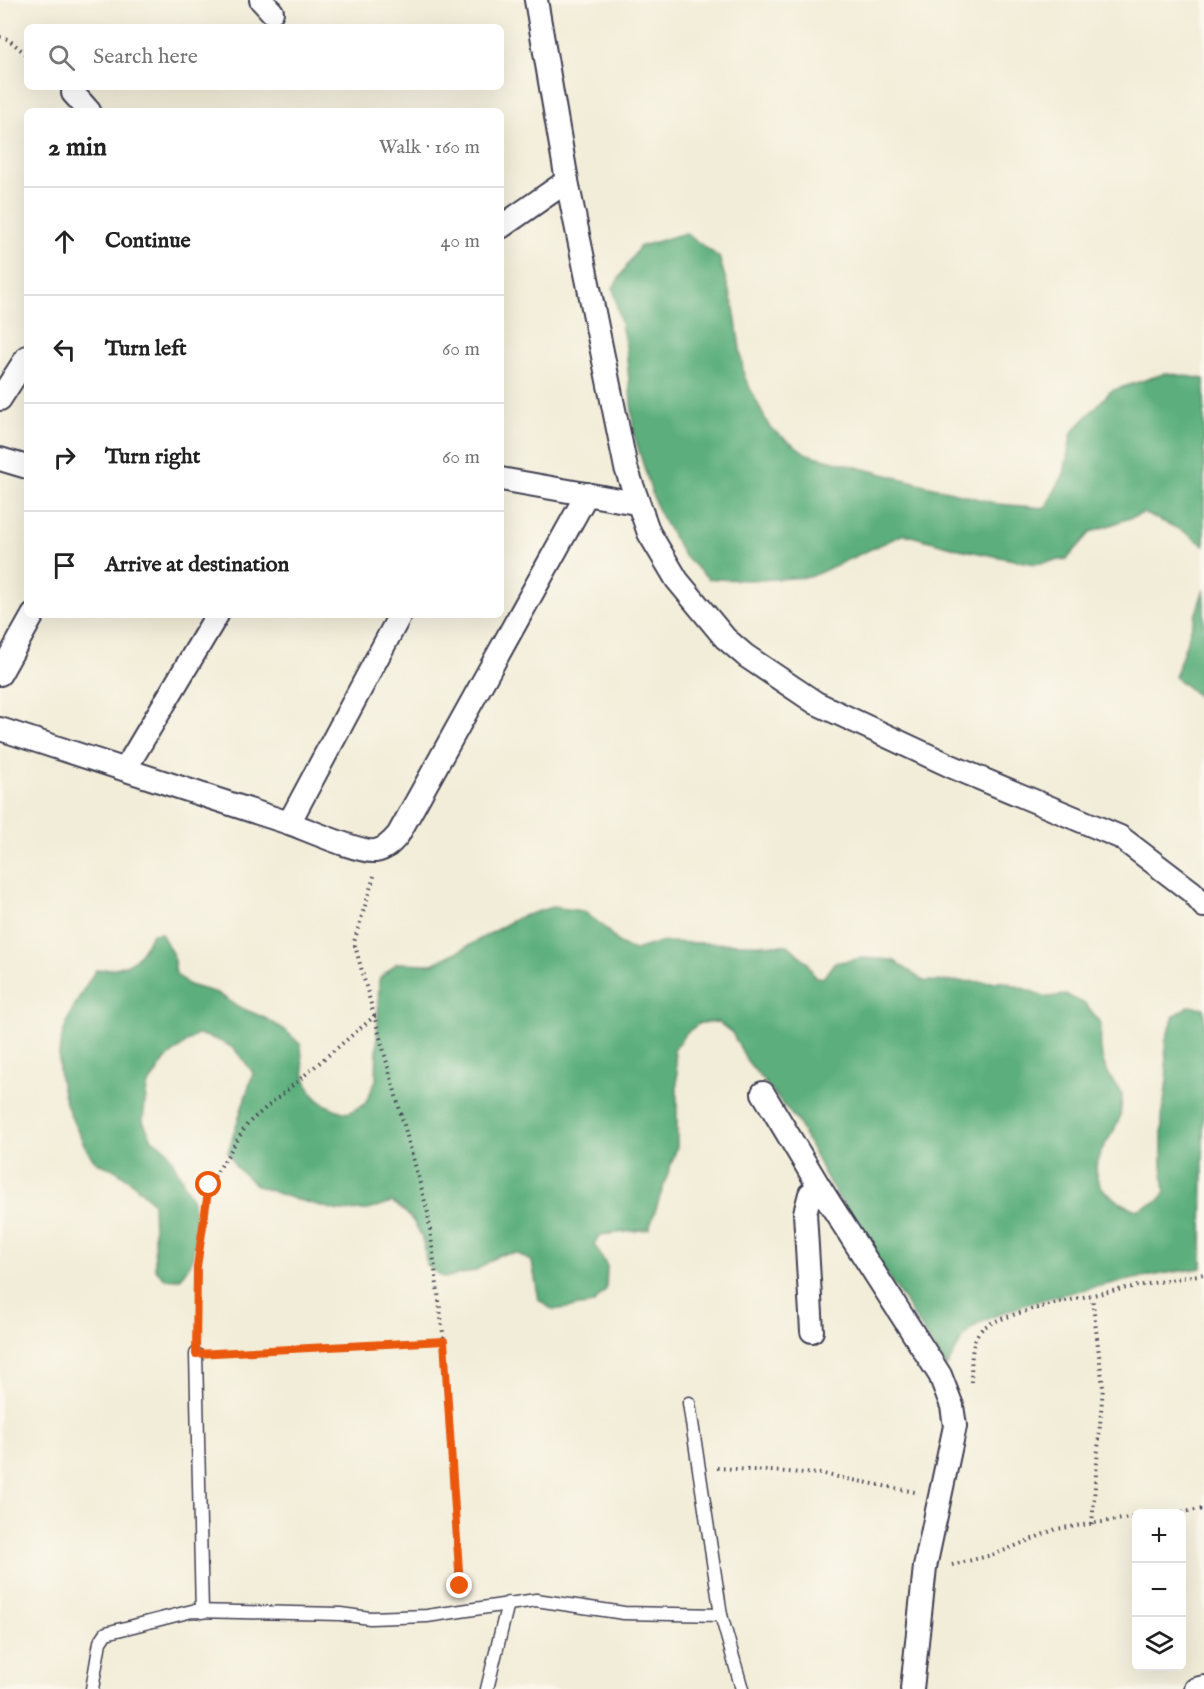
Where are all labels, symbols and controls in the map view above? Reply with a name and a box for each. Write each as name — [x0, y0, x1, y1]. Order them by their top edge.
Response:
search box — [24, 24, 504, 90]
icon: search — [45, 41, 78, 74]
text: Search here — [93, 43, 198, 71]
text: 2 min — [48, 131, 107, 164]
text: Walk · 160 m — [379, 135, 480, 160]
icon: ahead — [48, 225, 81, 258]
text: Continue — [105, 227, 191, 255]
text: 40 m — [441, 229, 480, 254]
icon: left — [48, 333, 81, 366]
text: Turn left — [105, 335, 187, 363]
text: 60 m — [442, 337, 480, 362]
icon: right — [48, 441, 81, 474]
text: Turn right — [105, 443, 200, 471]
text: 60 m — [442, 445, 480, 470]
icon: arrive — [48, 549, 81, 582]
text: Arrive at destination — [105, 551, 289, 579]
route start — [195, 1171, 221, 1197]
map controls — [1132, 1509, 1186, 1671]
button: + — [1132, 1509, 1186, 1563]
button: − — [1132, 1563, 1186, 1617]
route end — [446, 1572, 472, 1598]
button: layers — [1132, 1617, 1186, 1671]

